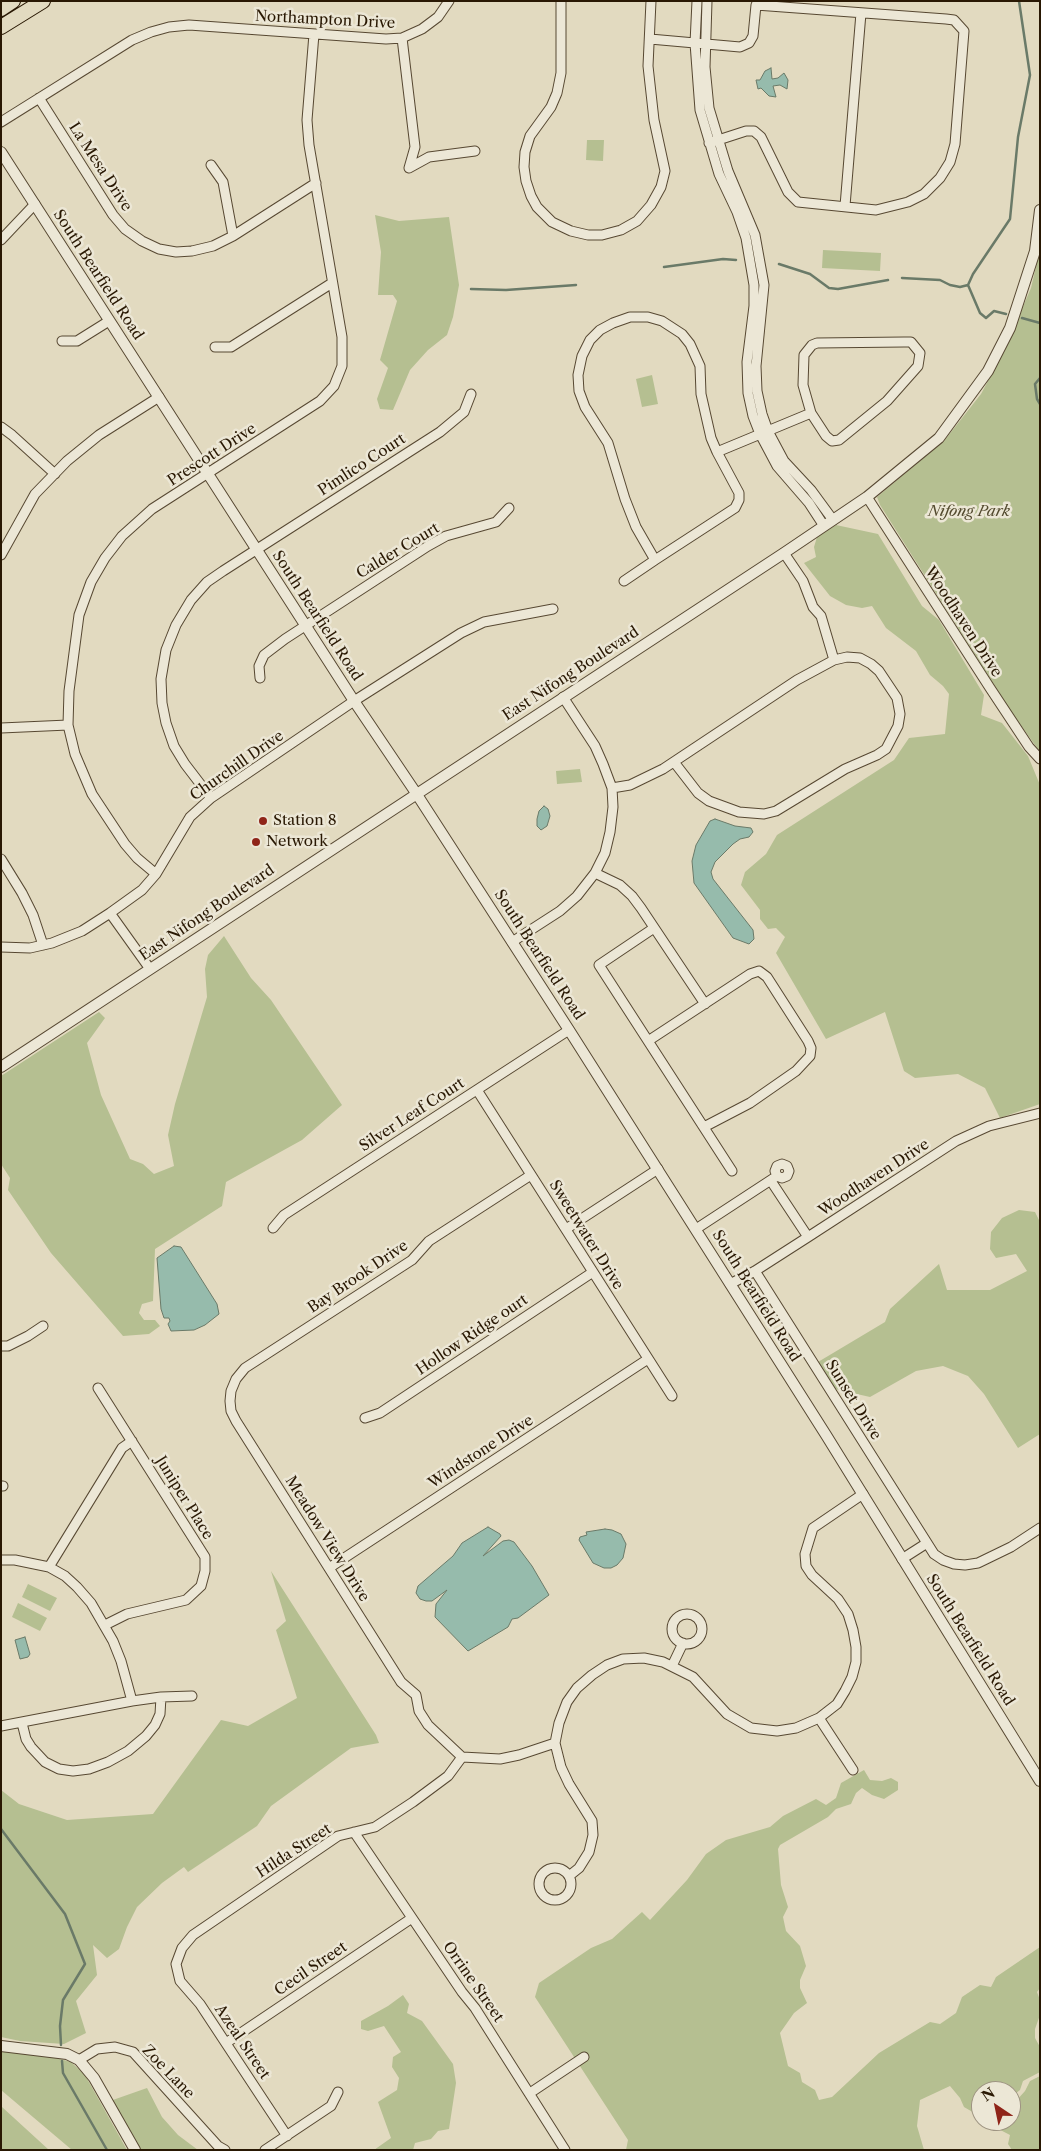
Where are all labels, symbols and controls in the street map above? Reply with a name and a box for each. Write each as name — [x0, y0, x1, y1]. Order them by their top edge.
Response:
street label: Northampton Drive — [255, 7, 395, 33]
street label: La Mesa Drive — [65, 119, 135, 215]
street label: South Bearfield Road — [49, 206, 147, 344]
street label: Prescott Drive — [164, 420, 260, 490]
street label: Pimlico Court — [315, 430, 409, 500]
park label: Nifong Park — [928, 503, 1010, 521]
street label: Calder Court — [353, 519, 443, 583]
street label: South Bearfield Road — [268, 547, 366, 685]
street label: Woodhaven Drive — [921, 563, 1005, 681]
street label: East Nifong Boulevard — [499, 623, 643, 725]
street label: Churchill Drive — [187, 727, 287, 805]
place label: Station 8 — [273, 812, 337, 830]
marker: Station 8 — [257, 815, 269, 827]
place label: Network — [266, 833, 328, 851]
marker: Network — [250, 836, 262, 848]
street label: East Nifong Boulevard — [136, 861, 278, 965]
street label: South Bearfield Road — [490, 886, 588, 1024]
street label: Silver Leaf Court — [356, 1074, 468, 1156]
street label: Woodhaven Drive — [815, 1136, 933, 1220]
street label: Sweetwater Drive — [545, 1177, 627, 1293]
street label: South Bearfield Road — [708, 1227, 804, 1365]
street label: Bay Brook Drive — [304, 1237, 412, 1317]
street label: Hollow Ridge ourt — [413, 1291, 531, 1379]
street label: Sunset Drive — [821, 1357, 885, 1443]
street label: Windstone Drive — [425, 1411, 537, 1493]
street label: Juniper Place — [151, 1453, 217, 1543]
street label: Meadow View Drive — [281, 1473, 373, 1605]
street label: South Bearfield Road — [922, 1571, 1018, 1709]
street label: Hilda Street — [253, 1820, 335, 1882]
street label: Cecil Street — [271, 1938, 351, 2000]
street label: Orrine Street — [439, 1938, 507, 2026]
street label: Azeal Street — [210, 2001, 274, 2083]
street label: Zoe Lane — [138, 2042, 198, 2102]
north arrow — [971, 2081, 1021, 2131]
text: N — [978, 2084, 998, 2105]

